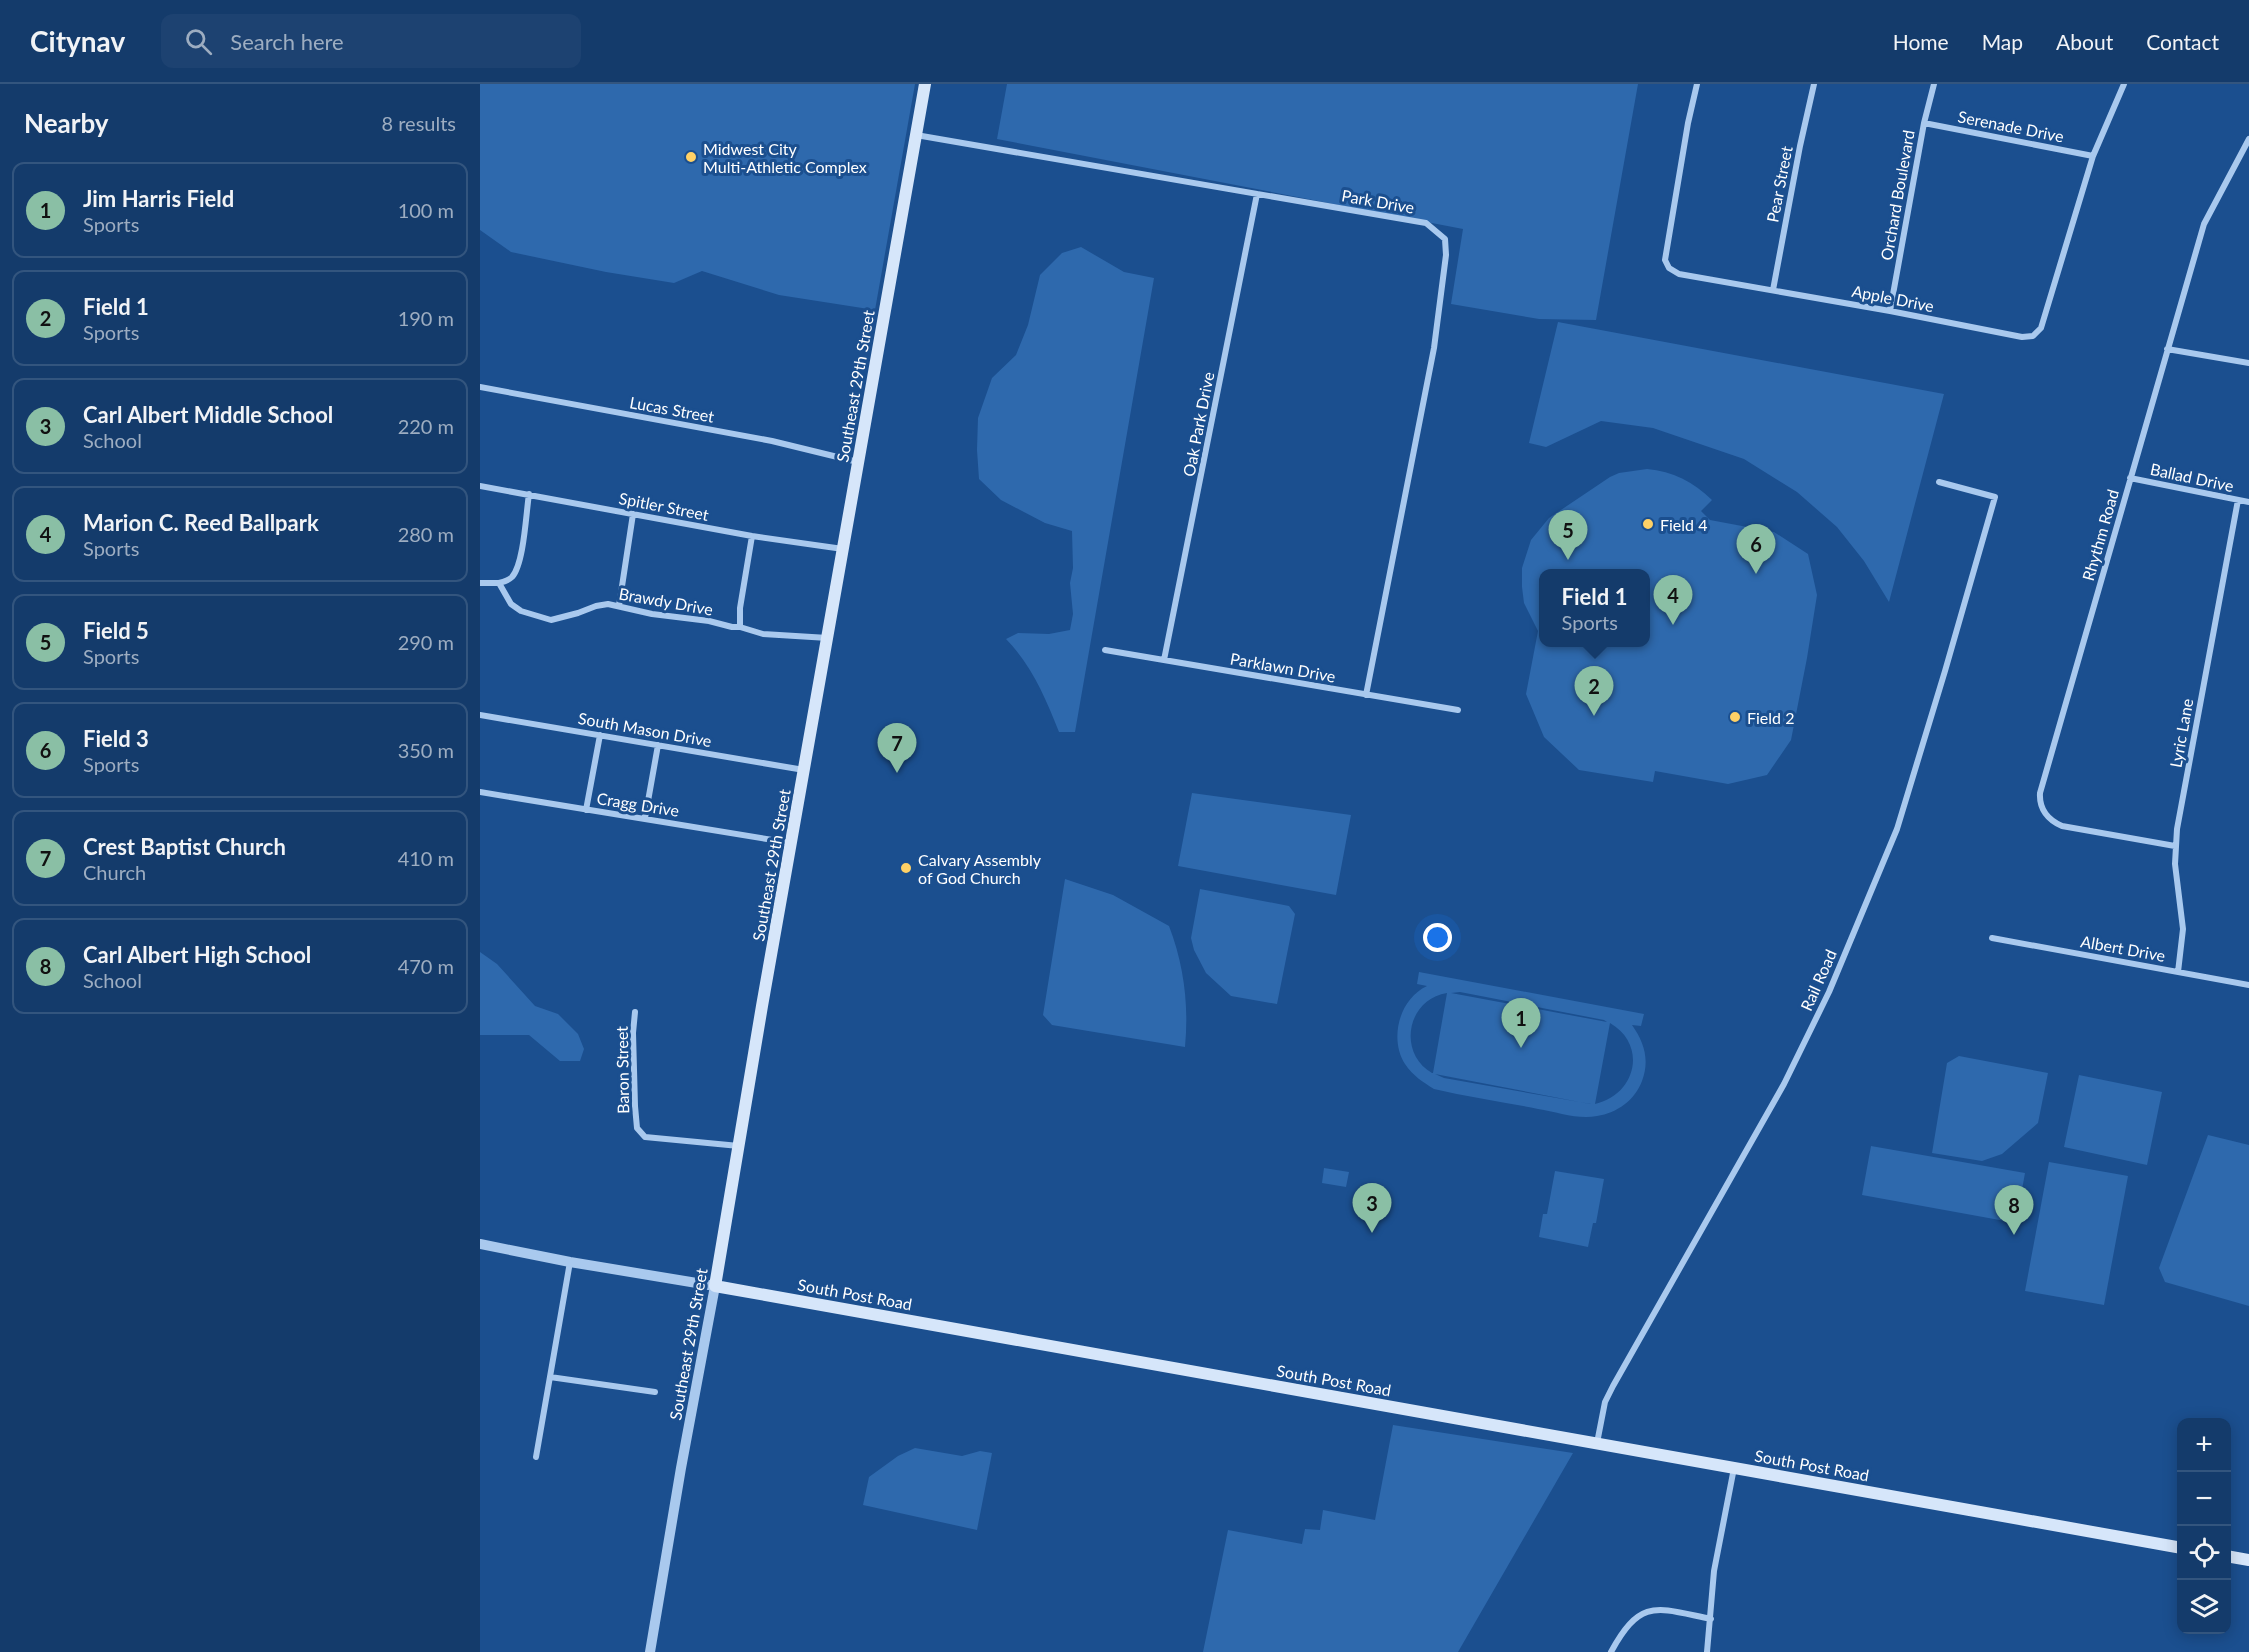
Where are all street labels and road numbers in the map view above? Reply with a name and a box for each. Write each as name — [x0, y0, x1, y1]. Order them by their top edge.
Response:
street label: Serenade Drive — [1956, 106, 2066, 146]
street label: Orchard Boulevard — [1876, 128, 1918, 262]
street label: Pear Street — [1762, 144, 1796, 224]
street label: Park Drive — [1340, 185, 1416, 217]
street label: Apple Drive — [1850, 281, 1936, 315]
street label: Southeast 29th Street — [832, 308, 878, 463]
street label: Oak Park Drive — [1179, 370, 1217, 478]
street label: Lucas Street — [628, 392, 716, 426]
street label: Ballad Drive — [2149, 459, 2235, 495]
street label: Rhythm Road — [2078, 487, 2122, 583]
street label: Spitler Street — [618, 488, 711, 524]
street label: Brawdy Drive — [617, 583, 715, 619]
street label: Parklawn Drive — [1229, 648, 1337, 686]
street label: Lyric Lane — [2166, 697, 2196, 769]
street label: South Mason Drive — [577, 708, 713, 750]
street label: Southeast 29th Street — [748, 787, 794, 942]
street label: Cragg Drive — [595, 788, 681, 820]
street label: Albert Drive — [2079, 931, 2167, 965]
street label: Rail Road — [1796, 946, 1840, 1014]
street label: Baron Street — [612, 1026, 632, 1114]
street label: Southeast 29th Street — [665, 1266, 711, 1421]
street label: South Post Road — [796, 1275, 914, 1313]
street label: South Post Road — [1275, 1361, 1393, 1399]
street label: South Post Road — [1753, 1446, 1871, 1484]

